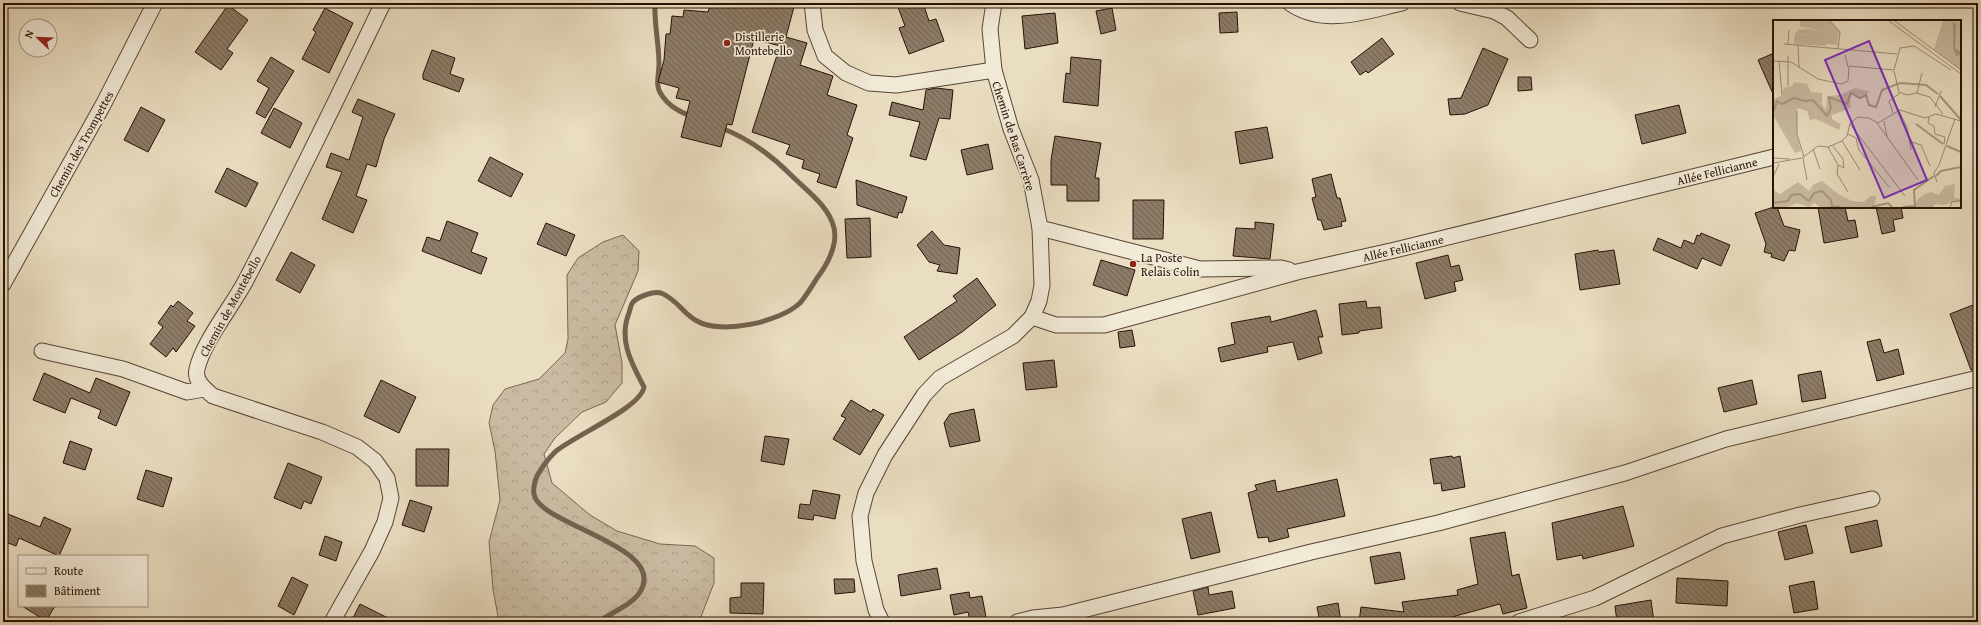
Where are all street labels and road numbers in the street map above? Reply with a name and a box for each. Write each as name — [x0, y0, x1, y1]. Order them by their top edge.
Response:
street label: Chemin de Bas Carrère — [988, 79, 1040, 193]
street label: Chemin des Trompettes — [45, 88, 117, 200]
street label: Allée Fellicianne — [1675, 153, 1759, 189]
street label: Allée Fellicianne — [1361, 230, 1445, 266]
street label: Chemin de Montebello — [195, 252, 265, 360]

